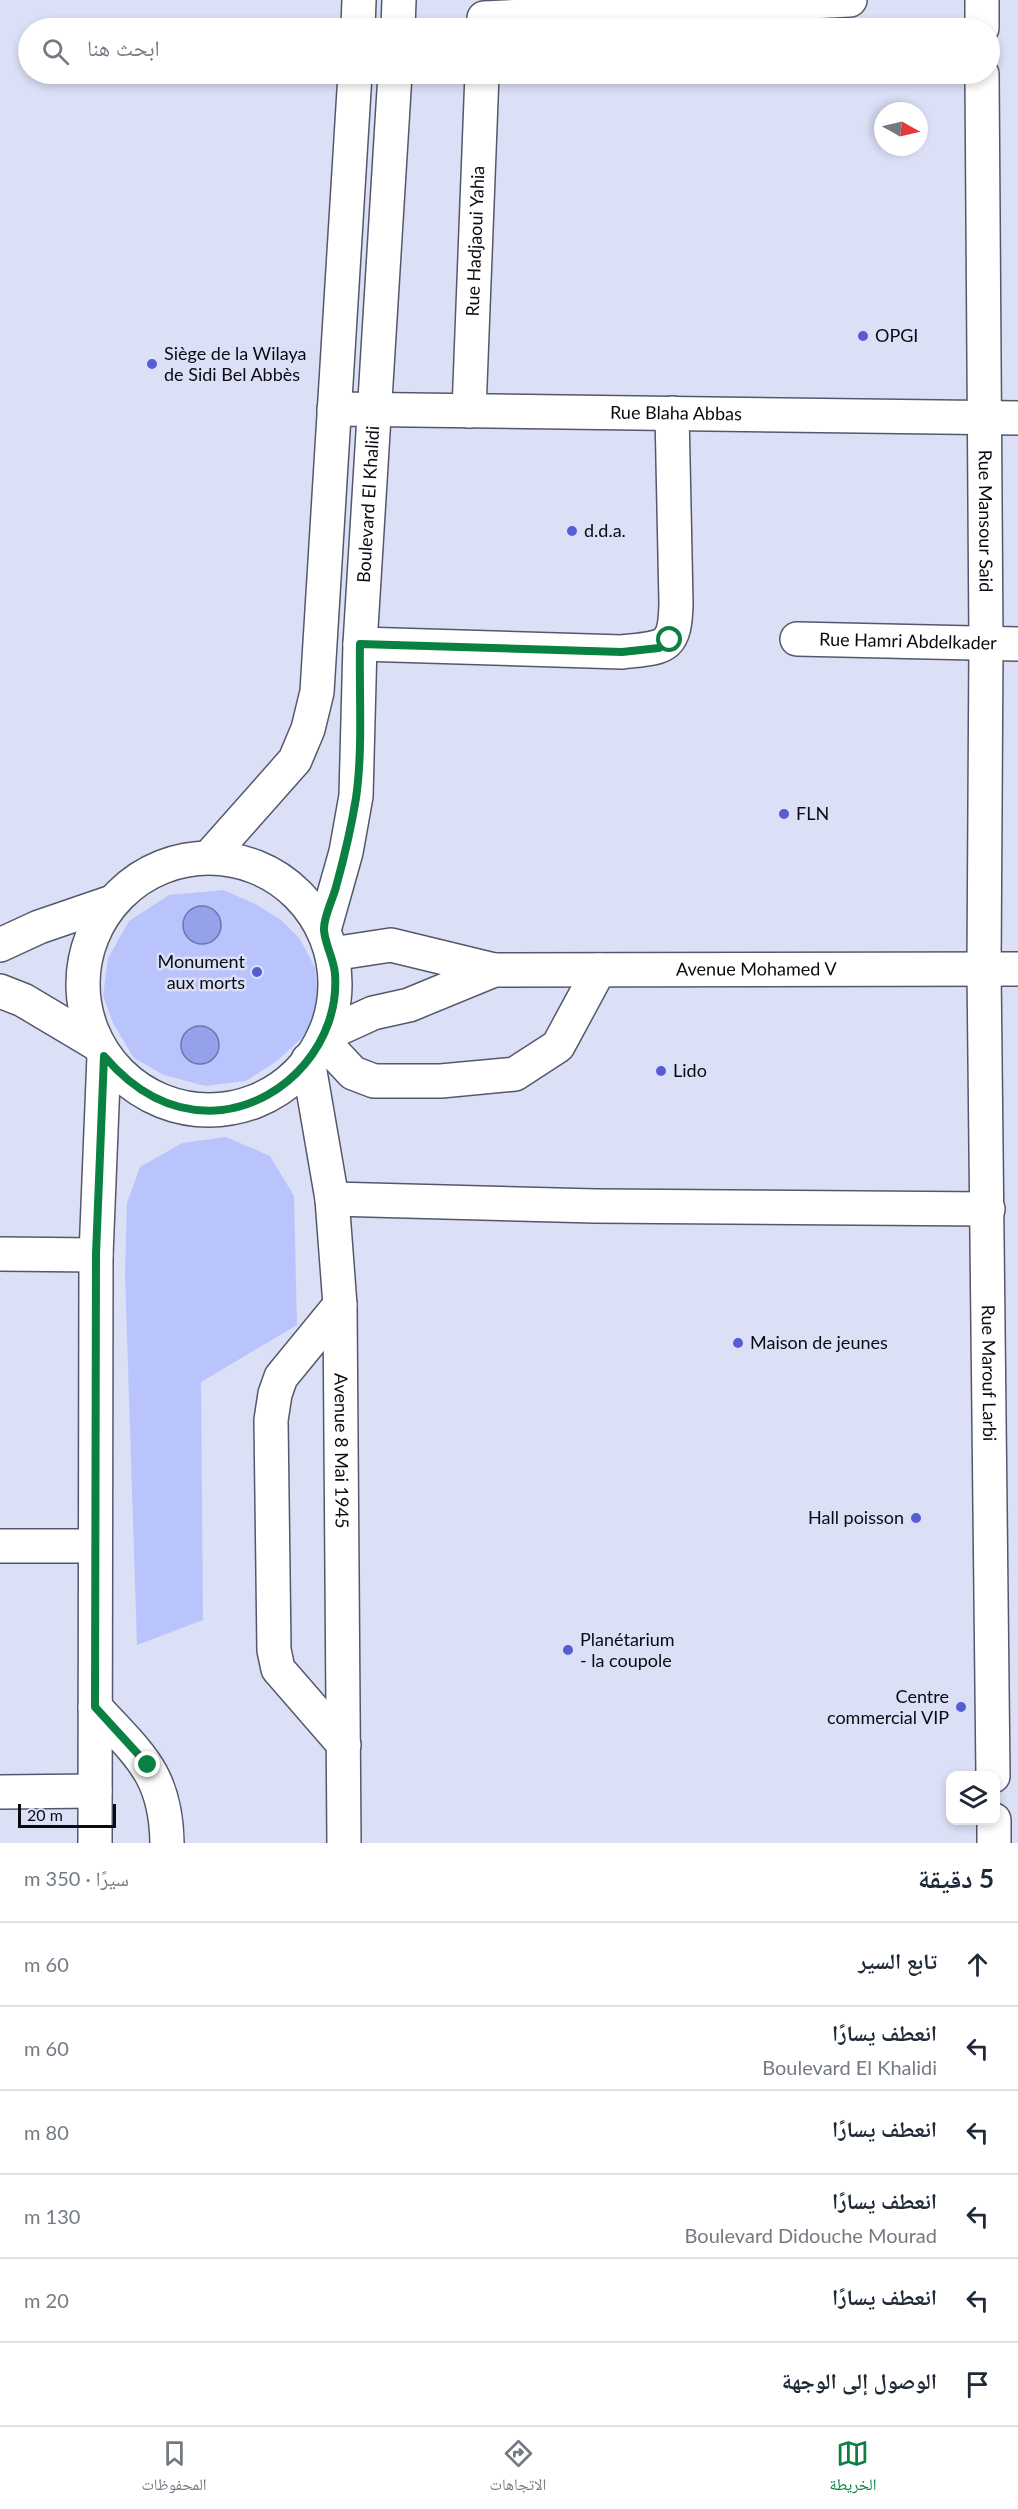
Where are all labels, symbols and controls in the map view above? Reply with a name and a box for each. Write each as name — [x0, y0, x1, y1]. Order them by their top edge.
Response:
search box — [18, 18, 1000, 84]
text: ابحث هنا — [87, 34, 160, 61]
icon: search — [39, 35, 72, 68]
north arrow — [874, 102, 928, 156]
street label: Rue Hadjaoui Yahia — [461, 165, 488, 317]
place label: OPGI — [875, 324, 918, 346]
marker: OPGI — [856, 329, 870, 343]
place label: Siège de la Wilaya de Sidi Bel Abbès — [164, 342, 307, 385]
marker: Siège de la Wilaya de Sidi Bel Abbès — [145, 357, 159, 371]
street label: Rue Blaha Abbas — [610, 401, 742, 424]
street label: Boulevard El Khalidi — [352, 425, 383, 583]
street label: Rue Mansour Said — [975, 450, 998, 592]
place label: d.d.a. — [584, 519, 626, 541]
marker: d.d.a. — [565, 524, 579, 538]
route start — [656, 626, 682, 652]
street label: Rue Hamri Abdelkader — [819, 628, 997, 654]
place label: FLN — [796, 802, 829, 824]
marker: FLN — [777, 807, 791, 821]
place label: Monument aux morts — [158, 950, 246, 993]
street label: Avenue Mohamed V — [676, 957, 837, 980]
marker: Monument aux morts — [250, 965, 264, 979]
place label: Lido — [673, 1059, 707, 1081]
marker: Lido — [654, 1064, 668, 1078]
street label: Rue Marouf Larbi — [978, 1304, 1001, 1441]
place label: Maison de jeunes — [750, 1331, 888, 1353]
marker: Maison de jeunes — [731, 1336, 745, 1350]
street label: Avenue 8 Mai 1945 — [331, 1373, 354, 1528]
place label: Hall poisson — [808, 1506, 904, 1528]
marker: Hall poisson — [909, 1511, 923, 1525]
place label: Planétarium - la coupole — [580, 1628, 675, 1671]
marker: Planétarium - la coupole — [561, 1643, 575, 1657]
place label: Centre commercial VIP — [827, 1685, 949, 1728]
marker: Centre commercial VIP — [954, 1700, 968, 1714]
route end — [134, 1751, 160, 1777]
map controls — [946, 1771, 1000, 1825]
button: layers — [946, 1771, 1000, 1825]
scale bar — [18, 1801, 116, 1828]
text: 20 m — [27, 1805, 63, 1824]
text: 5 دقيقة — [918, 1862, 994, 1894]
text: سيرًا · 350 m — [24, 1866, 129, 1890]
text: تابع السير — [858, 1947, 937, 1974]
icon: ahead — [961, 1948, 994, 1981]
text: 60 m — [24, 1952, 69, 1976]
text: انعطف يسارًا — [832, 2019, 937, 2046]
icon: left — [961, 2032, 994, 2065]
text: 60 m — [24, 2036, 69, 2060]
text: Boulevard El Khalidi — [762, 2055, 937, 2079]
text: انعطف يسارًا — [832, 2115, 937, 2142]
icon: left — [961, 2116, 994, 2149]
text: 80 m — [24, 2120, 69, 2144]
text: انعطف يسارًا — [832, 2187, 937, 2214]
icon: left — [961, 2200, 994, 2233]
text: 130 m — [24, 2204, 80, 2228]
text: Boulevard Didouche Mourad — [685, 2223, 937, 2247]
text: انعطف يسارًا — [832, 2283, 937, 2310]
icon: left — [961, 2284, 994, 2317]
text: 20 m — [24, 2288, 69, 2312]
text: الوصول إلى الوجهة — [782, 2367, 937, 2394]
icon: arrive — [961, 2368, 994, 2401]
tab: المحفوظات — [142, 2437, 207, 2500]
tab: الاتجاهات — [490, 2437, 546, 2500]
tab: الخريطة — [829, 2437, 877, 2500]

